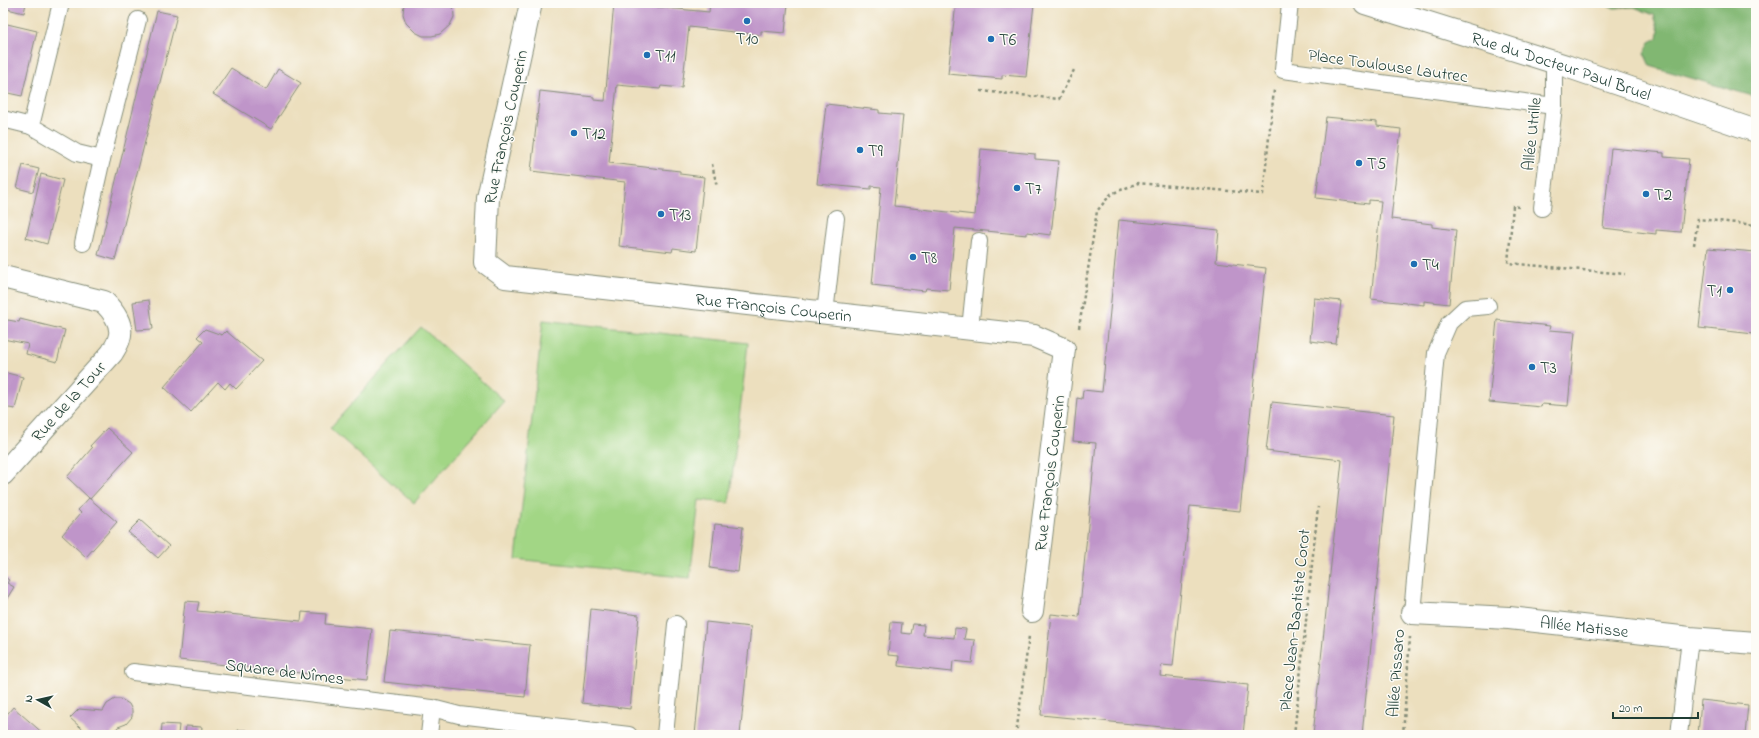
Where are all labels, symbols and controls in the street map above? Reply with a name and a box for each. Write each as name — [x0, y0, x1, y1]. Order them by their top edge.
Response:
marker: T10 — [742, 16, 752, 26]
street label: Rue du Docteur Paul Bruel — [1468, 26, 1654, 108]
place label: T10 — [736, 27, 758, 52]
place label: T6 — [999, 28, 1017, 53]
marker: T6 — [986, 34, 996, 44]
street label: Place Toulouse Lautrec — [1306, 43, 1470, 90]
place label: T11 — [655, 44, 676, 69]
street label: Rue François Couperin — [478, 48, 535, 207]
marker: T11 — [642, 50, 652, 60]
street label: Allée Utrille — [1516, 96, 1549, 172]
place label: T12 — [582, 122, 606, 147]
marker: T12 — [569, 128, 579, 138]
place label: T9 — [868, 139, 883, 164]
marker: T9 — [855, 145, 865, 155]
place label: T5 — [1367, 152, 1387, 177]
marker: T5 — [1354, 158, 1364, 168]
place label: T7 — [1025, 177, 1042, 202]
marker: T7 — [1012, 183, 1022, 193]
place label: T2 — [1654, 183, 1672, 208]
marker: T2 — [1641, 189, 1651, 199]
place label: T13 — [669, 203, 691, 228]
marker: T13 — [656, 209, 666, 219]
place label: T8 — [921, 246, 937, 271]
marker: T8 — [908, 252, 918, 262]
place label: T4 — [1422, 253, 1439, 278]
marker: T4 — [1409, 259, 1419, 269]
place label: T1 — [1707, 279, 1723, 304]
marker: T1 — [1725, 285, 1735, 295]
street label: Rue François Couperin — [694, 287, 853, 330]
street label: Rue de la Tour — [26, 355, 113, 448]
place label: T3 — [1540, 356, 1557, 381]
marker: T3 — [1527, 362, 1537, 372]
street label: Rue François Couperin — [1029, 394, 1072, 553]
street label: Place Jean-Baptiste Corot — [1273, 528, 1318, 712]
street label: Allée Matisse — [1539, 611, 1630, 645]
street label: Allée Pissaro — [1381, 628, 1412, 718]
street label: Square de Nîmes — [224, 653, 346, 692]
north arrow — [18, 680, 58, 720]
text: N — [21, 694, 38, 704]
scale bar — [1613, 694, 1698, 720]
text: 20 m — [1619, 700, 1642, 718]

